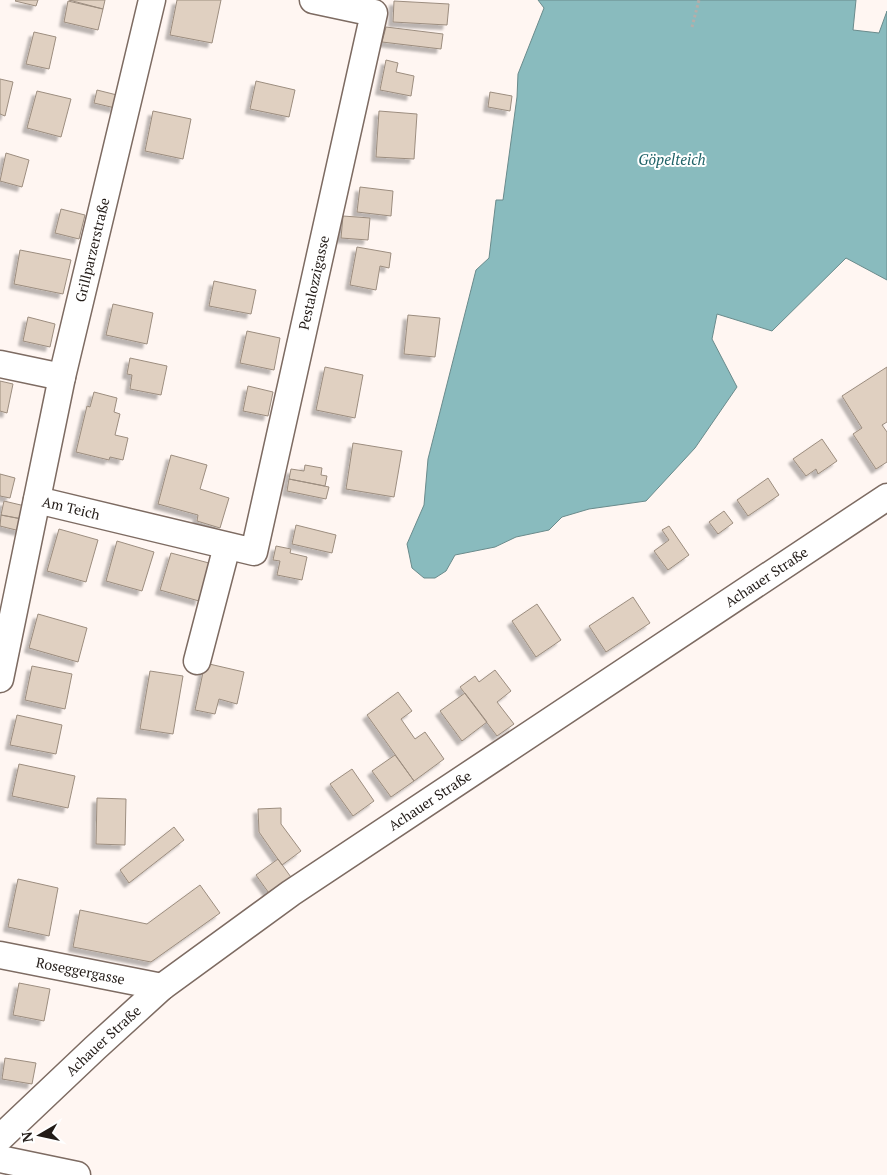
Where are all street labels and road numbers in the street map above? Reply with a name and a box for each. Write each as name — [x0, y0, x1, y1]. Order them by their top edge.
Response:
street label: Grillparzerstraße — [70, 196, 114, 304]
street label: Pestalozzigasse — [294, 234, 333, 332]
street label: Am Teich — [40, 492, 102, 524]
street label: Achauer Straße — [721, 542, 811, 611]
street label: Achauer Straße — [385, 766, 475, 835]
street label: Roseggergasse — [34, 952, 127, 988]
street label: Achauer Straße — [61, 1001, 145, 1080]

